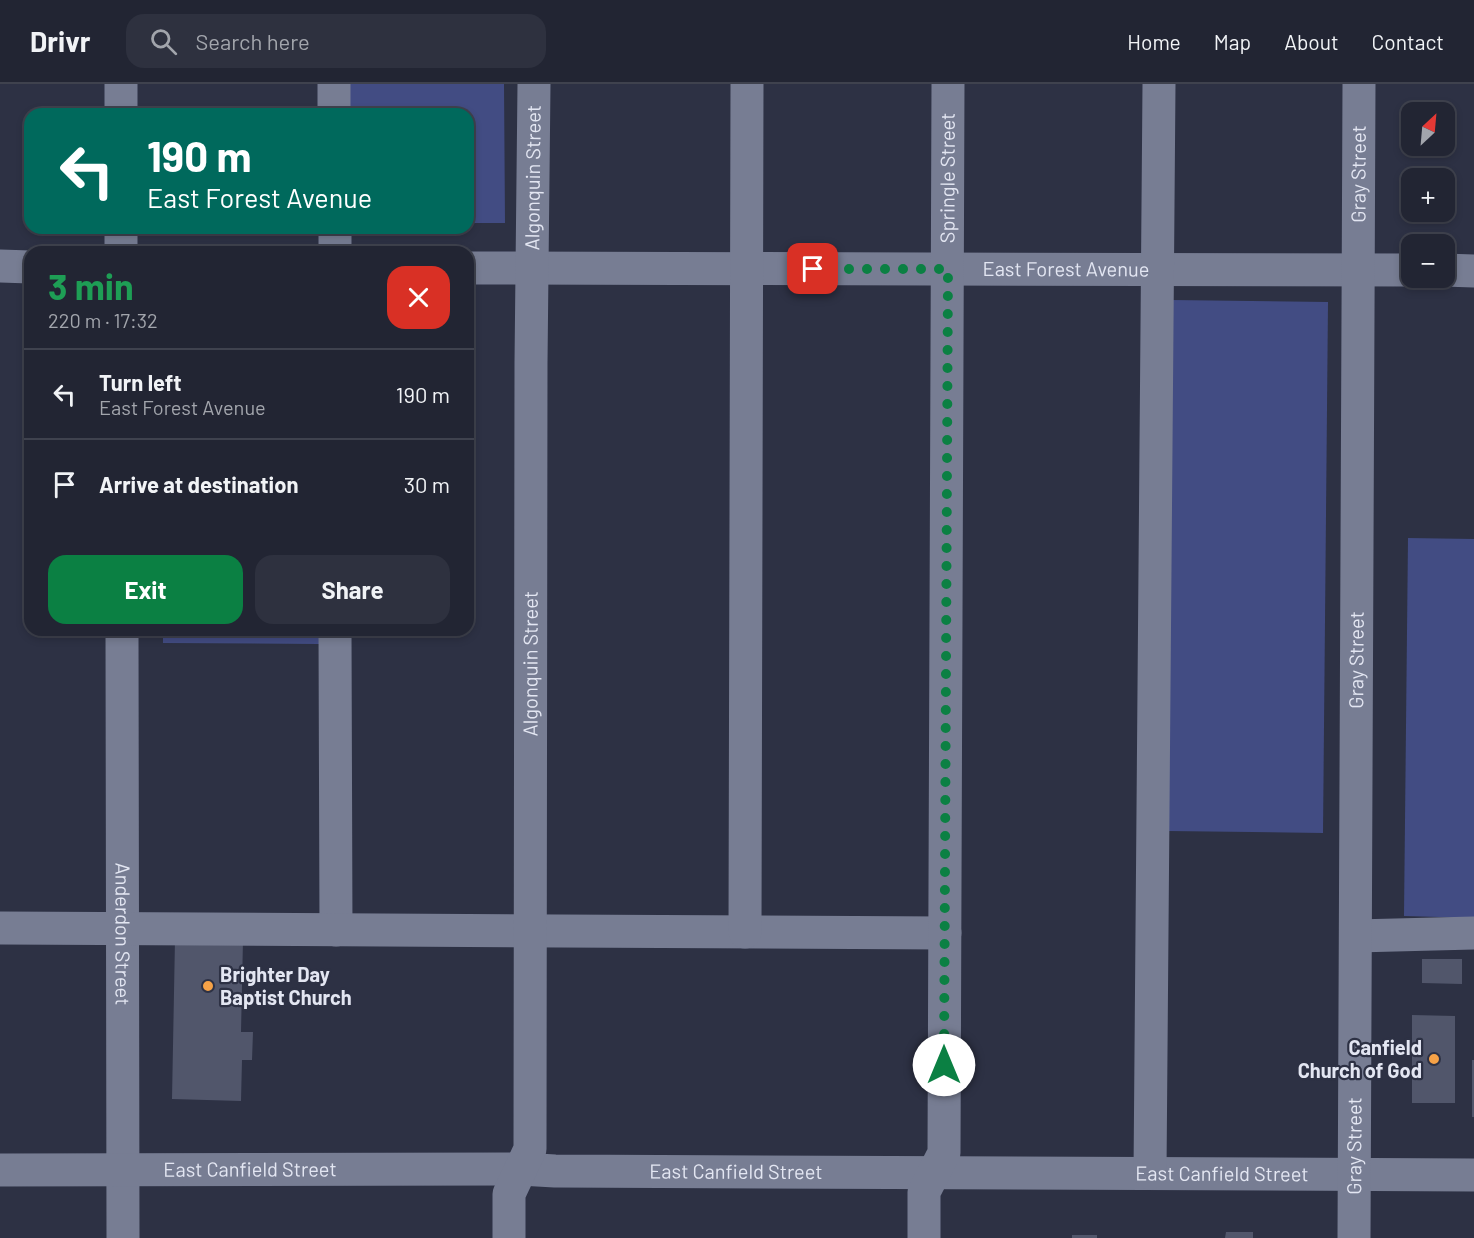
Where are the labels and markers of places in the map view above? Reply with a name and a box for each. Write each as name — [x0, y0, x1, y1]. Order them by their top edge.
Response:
pin — [787, 243, 838, 294]
place label: Brighter Day Baptist Church — [220, 962, 352, 1009]
marker: Brighter Day Baptist Church — [201, 979, 215, 993]
place label: Canfield Church of God — [1298, 1035, 1422, 1082]
marker: Canfield Church of God — [1427, 1052, 1441, 1066]

